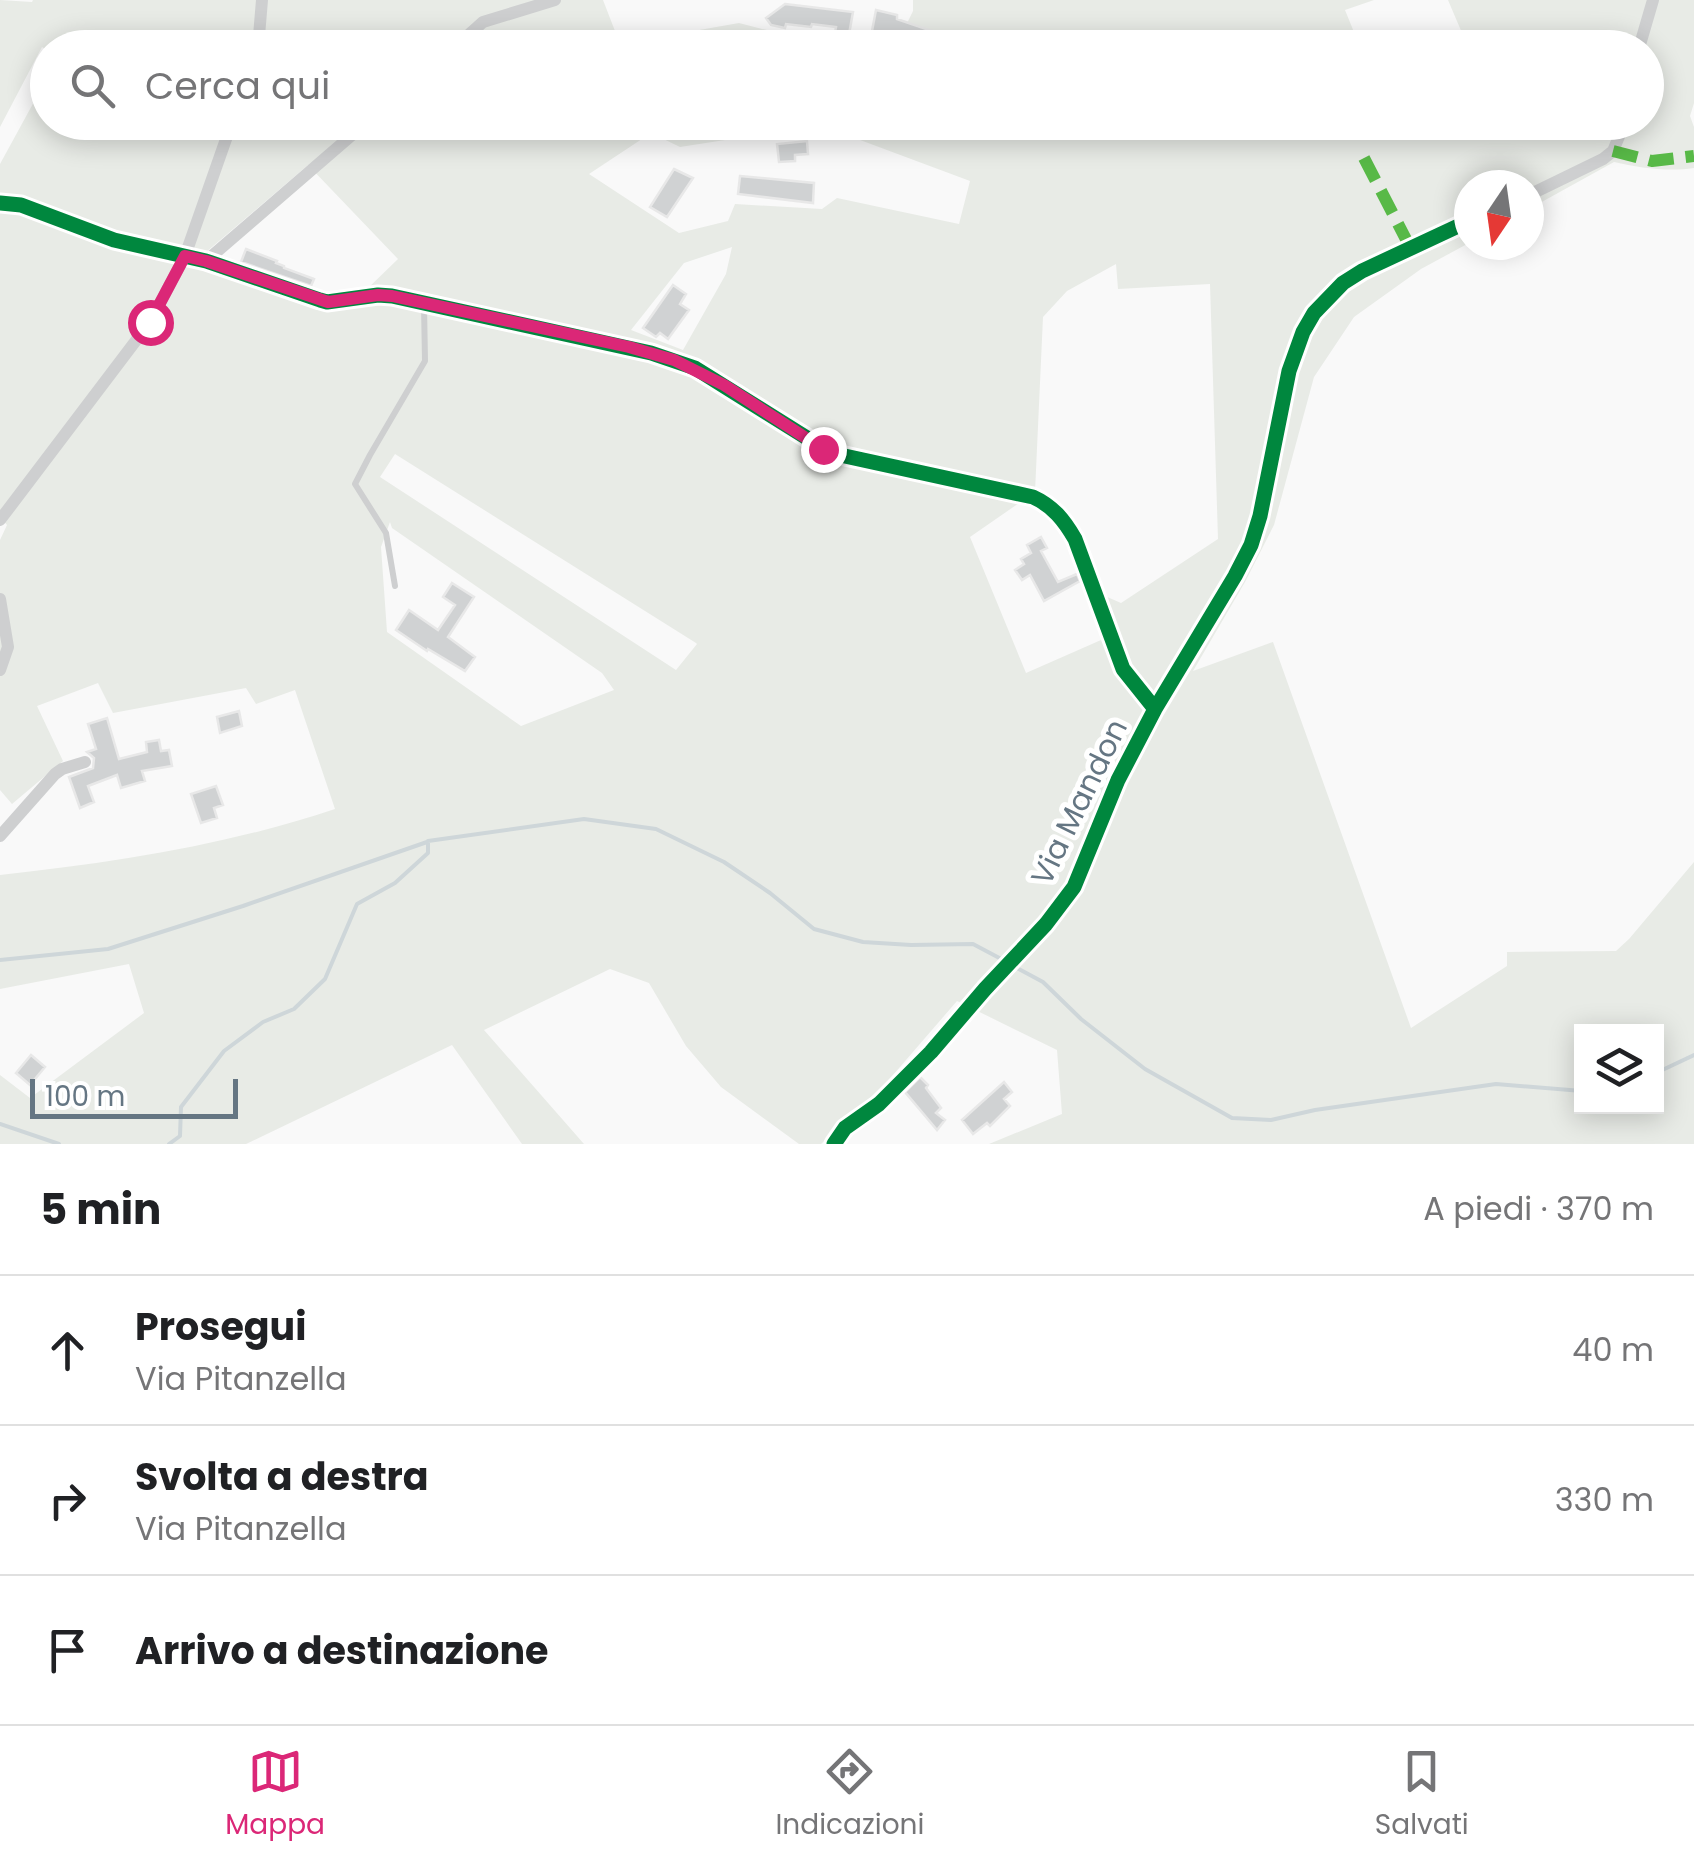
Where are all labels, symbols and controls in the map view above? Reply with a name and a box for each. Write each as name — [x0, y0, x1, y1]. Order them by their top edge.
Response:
search box — [30, 30, 1664, 140]
icon: search — [65, 58, 120, 113]
text: Cerca qui — [145, 59, 330, 112]
north arrow — [1454, 170, 1544, 260]
route start — [128, 300, 174, 346]
route end — [801, 427, 847, 473]
street label: Via Mandon — [1020, 712, 1138, 892]
map controls — [1574, 1024, 1664, 1114]
button: layers — [1574, 1024, 1664, 1114]
scale bar — [30, 1074, 238, 1118]
text: 100 m — [45, 1077, 125, 1116]
text: 5 min — [40, 1180, 161, 1239]
text: A piedi · 370 m — [1423, 1186, 1654, 1231]
text: Prosegui — [135, 1300, 306, 1353]
icon: ahead — [40, 1323, 95, 1378]
text: 40 m — [1572, 1327, 1654, 1372]
text: Via Pitanzella — [135, 1356, 347, 1401]
text: Svolta a destra — [135, 1450, 429, 1503]
icon: right — [40, 1473, 95, 1528]
text: 330 m — [1555, 1477, 1654, 1522]
text: Via Pitanzella — [135, 1506, 347, 1551]
icon: arrive — [40, 1623, 95, 1678]
text: Arrivo a destinazione — [135, 1624, 548, 1677]
tab: Mappa — [225, 1744, 325, 1846]
tab: Indicazioni — [775, 1744, 924, 1846]
tab: Salvati — [1375, 1744, 1469, 1846]

